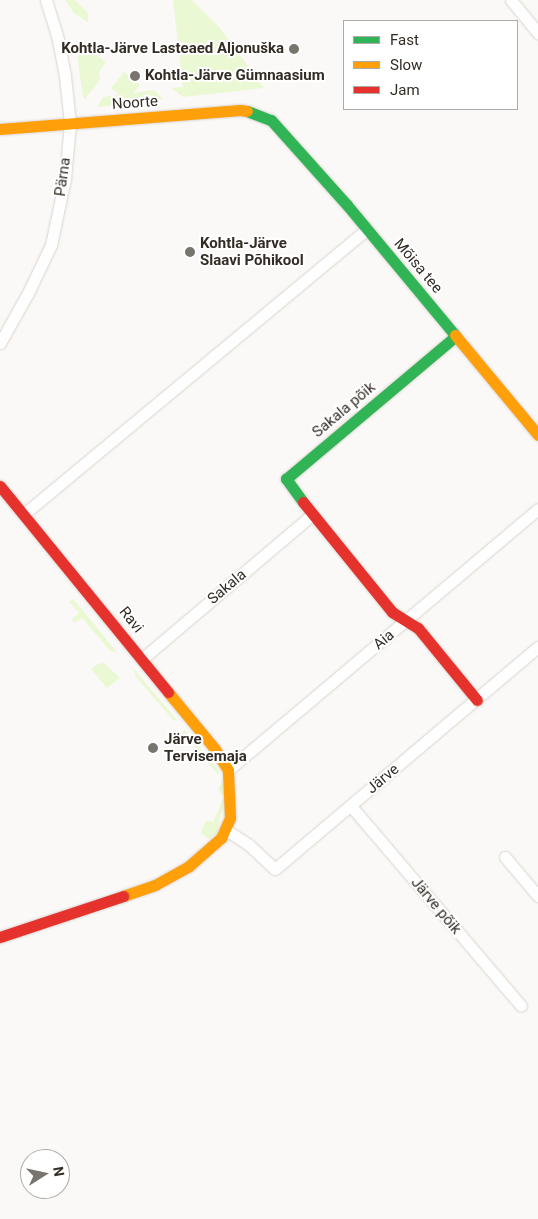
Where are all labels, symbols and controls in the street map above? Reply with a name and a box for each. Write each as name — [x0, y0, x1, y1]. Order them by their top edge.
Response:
legend — [343, 20, 518, 110]
text: Fast — [390, 31, 419, 49]
place label: Kohtla-Järve Lasteaed Aljonuška — [61, 40, 284, 58]
marker: Kohtla-Järve Lasteaed Aljonuška — [288, 43, 300, 55]
text: Slow — [390, 56, 422, 74]
place label: Kohtla-Järve Gümnaasium — [145, 67, 325, 85]
marker: Kohtla-Järve Gümnaasium — [129, 70, 141, 82]
text: Jam — [390, 81, 420, 99]
street label: Noorte — [111, 92, 159, 114]
street label: Pärna — [51, 156, 75, 198]
place label: Kohtla-Järve Slaavi Põhikool — [200, 234, 304, 269]
street label: Mõisa tee — [390, 235, 446, 297]
marker: Kohtla-Järve Slaavi Põhikool — [184, 246, 196, 258]
street label: Sakala põik — [309, 378, 379, 442]
street label: Sakala — [204, 566, 250, 608]
street label: Ravi — [115, 603, 147, 637]
street label: Aia — [370, 626, 398, 654]
place label: Järve Tervisemaja — [164, 730, 247, 765]
marker: Järve Tervisemaja — [146, 741, 160, 755]
street label: Järve — [363, 760, 403, 798]
street label: Järve põik — [407, 874, 465, 938]
north arrow — [20, 1149, 70, 1199]
text: N — [50, 1165, 68, 1178]

